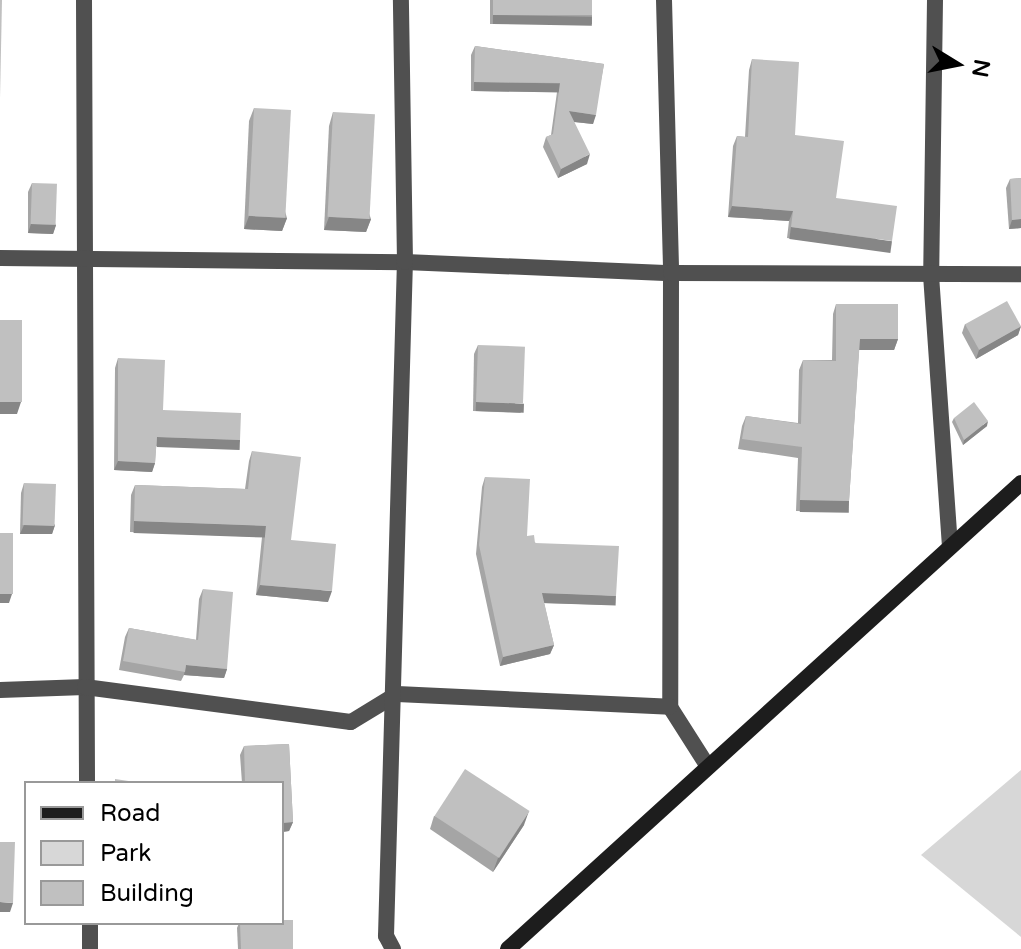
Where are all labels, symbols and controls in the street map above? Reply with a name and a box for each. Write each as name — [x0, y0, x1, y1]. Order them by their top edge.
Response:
north arrow — [917, 24, 997, 104]
text: N — [966, 57, 995, 79]
legend — [24, 781, 284, 925]
text: Road — [100, 799, 160, 828]
text: Park — [100, 839, 151, 868]
text: Building — [100, 879, 194, 908]

